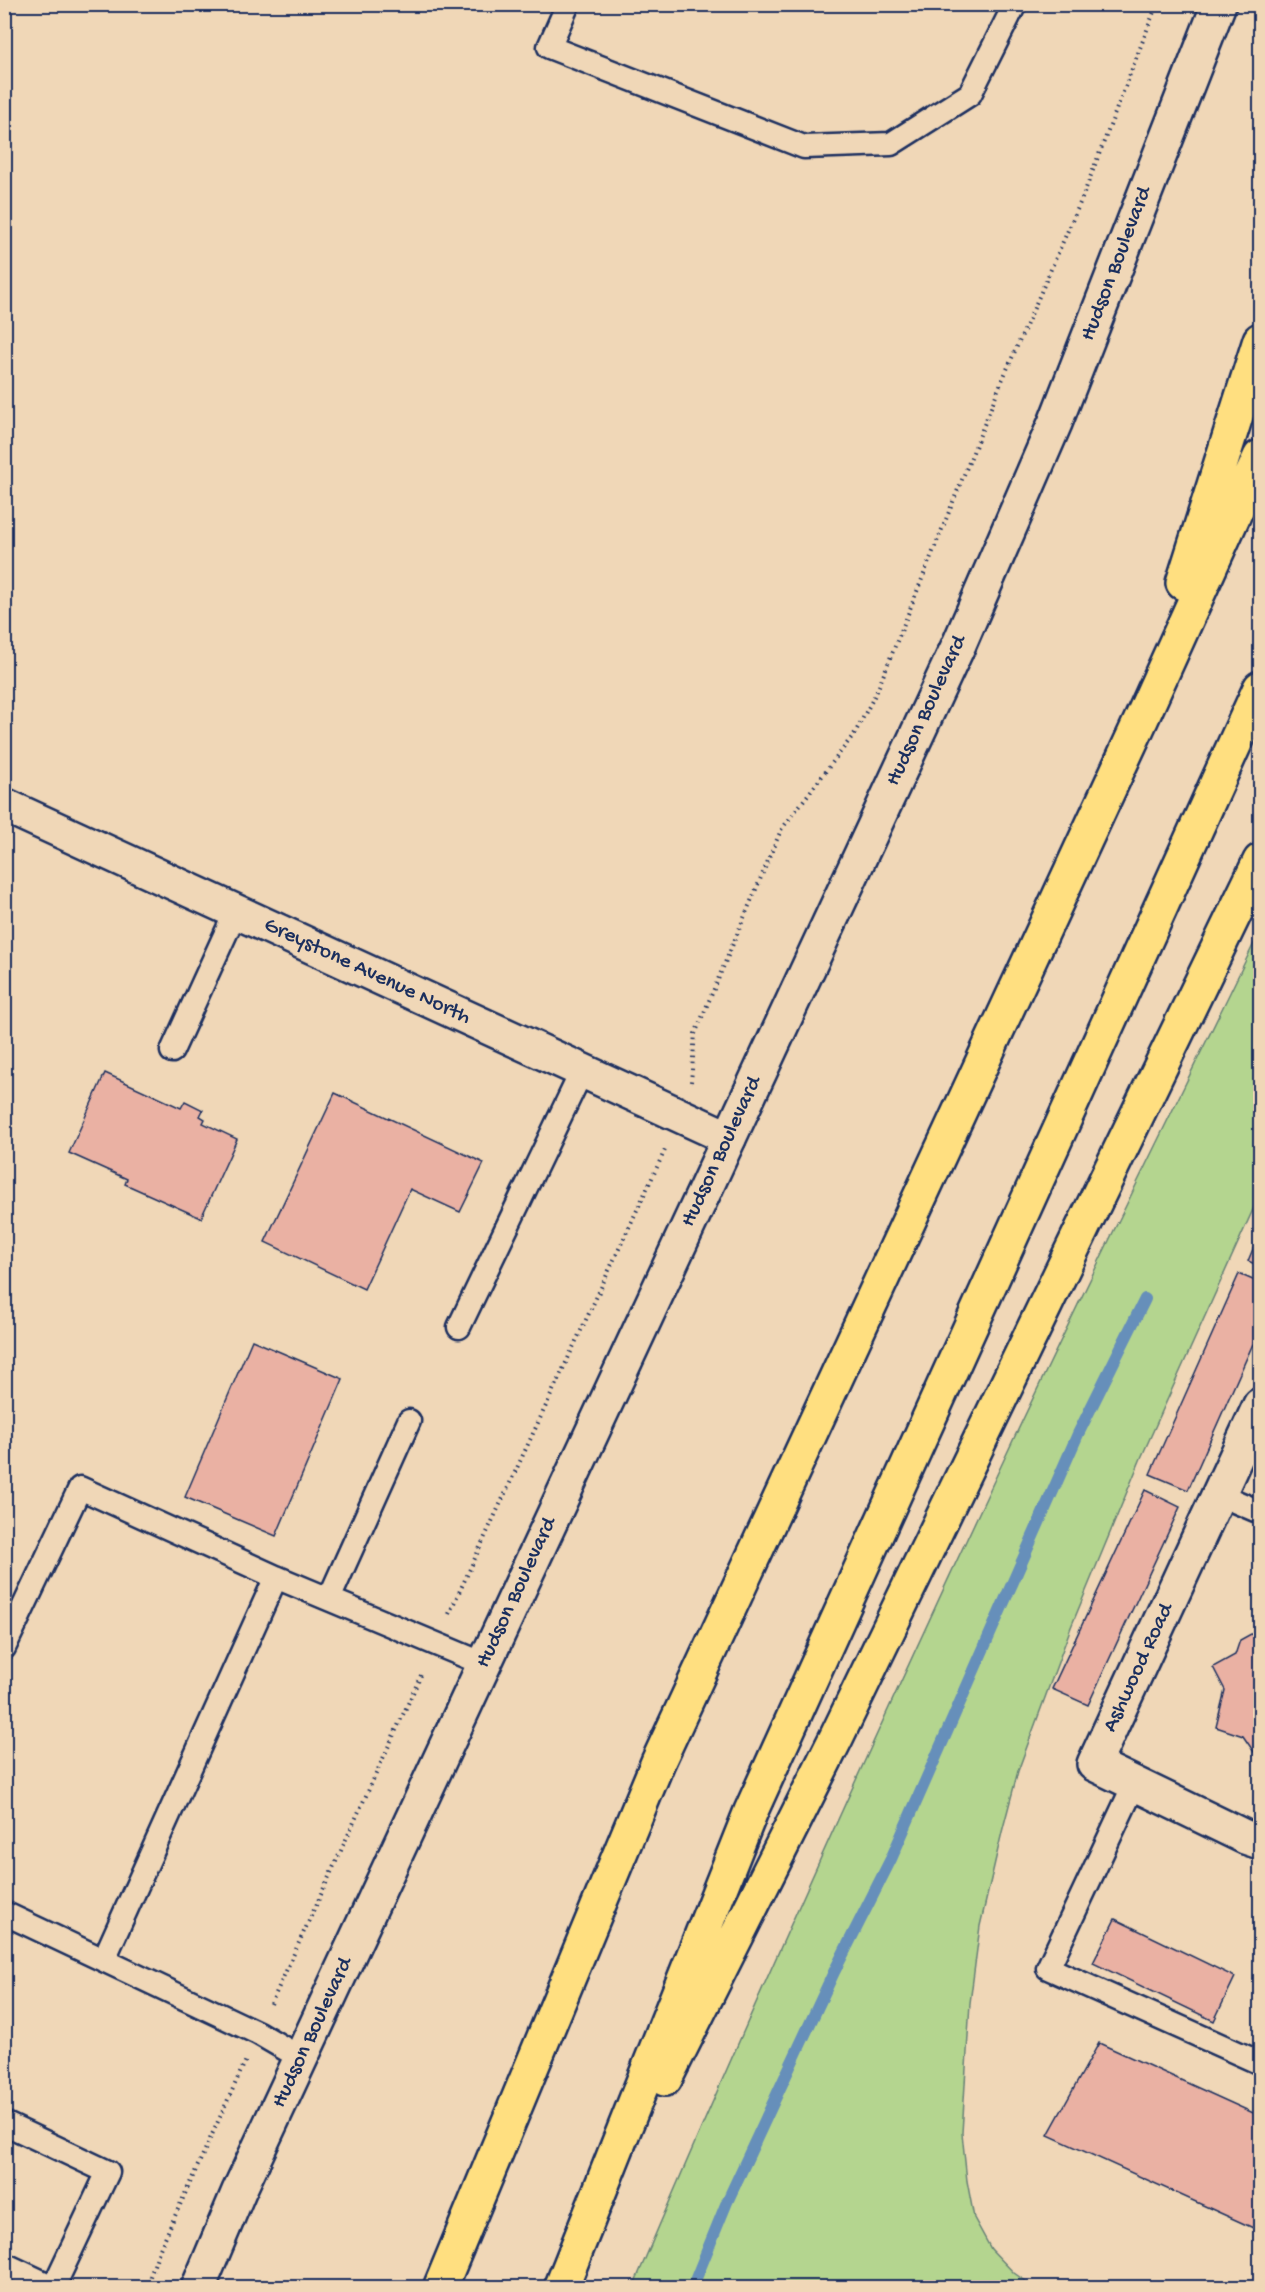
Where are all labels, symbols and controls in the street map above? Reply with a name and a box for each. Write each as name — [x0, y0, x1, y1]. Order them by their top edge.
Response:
street label: Hudson Boulevard — [1076, 181, 1159, 345]
street label: Hudson Boulevard — [881, 630, 974, 790]
street label: Greystone Avenue North — [259, 913, 475, 1031]
street label: Hudson Boulevard — [676, 1071, 769, 1231]
street label: Hudson Boulevard — [471, 1512, 564, 1672]
street label: Ashwood Road — [1098, 1598, 1181, 1736]
street label: Hudson Boulevard — [267, 1952, 360, 2112]

